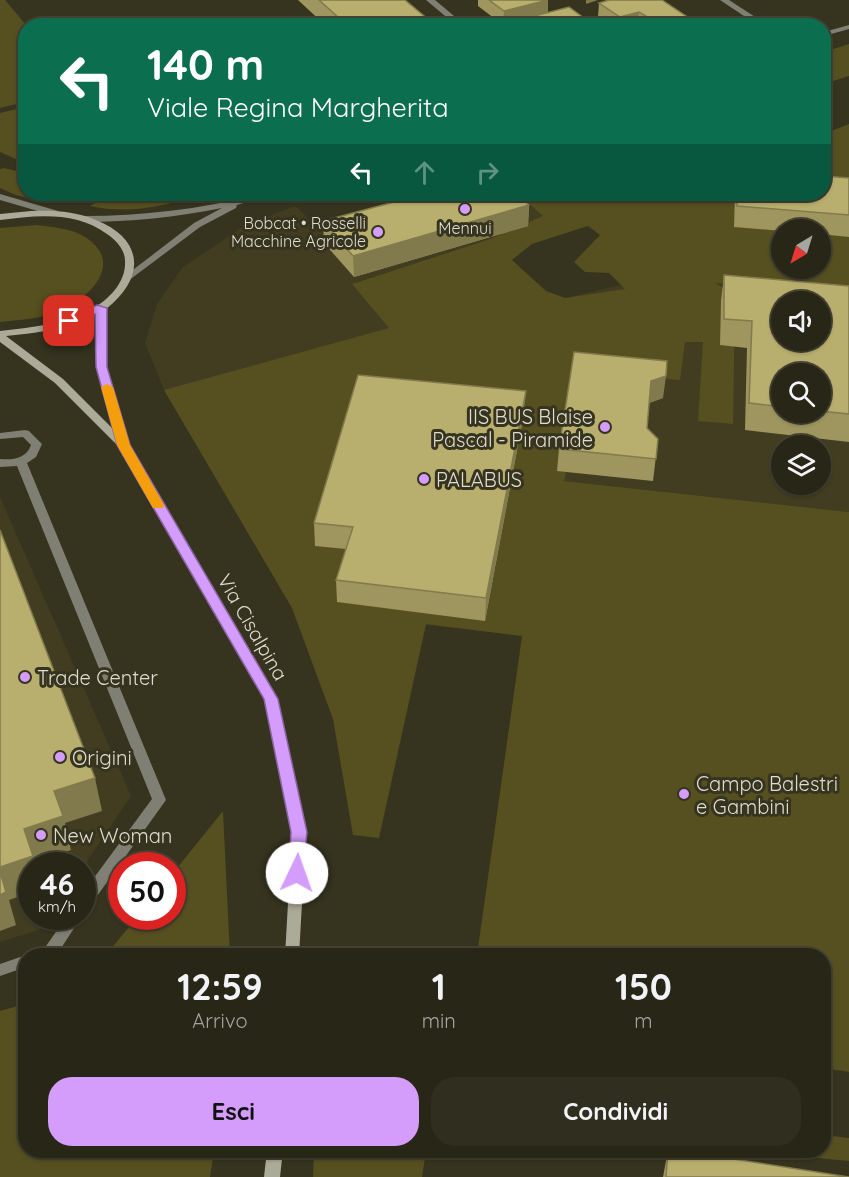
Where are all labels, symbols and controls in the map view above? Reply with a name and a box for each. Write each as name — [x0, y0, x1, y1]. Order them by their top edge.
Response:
text: 140 m — [147, 38, 264, 91]
icon: left — [48, 42, 126, 120]
text: Viale Regina Margherita — [147, 90, 449, 124]
icon: left — [345, 156, 378, 189]
icon: ahead — [408, 156, 441, 189]
icon: right — [471, 156, 504, 189]
marker: Mennui — [458, 202, 472, 216]
place label: Bobcat • Rosselli Macchine Agricole — [231, 213, 366, 251]
place label: Mennui — [438, 218, 492, 238]
north arrow — [771, 219, 831, 279]
map controls — [771, 219, 831, 495]
marker: Bobcat • Rosselli Macchine Agricole — [371, 225, 385, 239]
button: sound — [771, 291, 831, 351]
pin — [43, 295, 94, 346]
icon: arrive — [52, 304, 85, 337]
button: search — [771, 363, 831, 423]
place label: IIS BUS Blaise Pascal - Piramide — [432, 404, 593, 452]
marker: IIS BUS Blaise Pascal - Piramide — [598, 420, 612, 434]
button: layers — [771, 435, 831, 495]
place label: PALABUS — [436, 467, 522, 492]
marker: PALABUS — [417, 472, 431, 486]
street label: Via Cisalpina — [212, 569, 294, 685]
place label: Trade Center — [37, 665, 158, 690]
marker: Trade Center — [18, 670, 32, 684]
place label: Origini — [72, 745, 132, 770]
marker: Origini — [53, 750, 67, 764]
place label: Campo Balestri e Gambini — [696, 771, 838, 819]
marker: Campo Balestri e Gambini — [677, 787, 691, 801]
place label: New Woman — [53, 823, 172, 848]
marker: New Woman — [34, 828, 48, 842]
position arrow — [265, 841, 329, 905]
speed limit sign: 50 — [108, 852, 186, 930]
text: 46 — [40, 865, 74, 903]
text: km/h — [38, 897, 76, 916]
text: 12:59 — [177, 964, 263, 1009]
text: 1 — [432, 964, 446, 1009]
text: 150 — [615, 964, 672, 1009]
text: Arrivo — [192, 1008, 247, 1033]
text: min — [422, 1008, 456, 1033]
text: m — [634, 1008, 653, 1033]
button: Esci — [48, 1077, 419, 1146]
button: Condividi — [431, 1077, 801, 1146]

